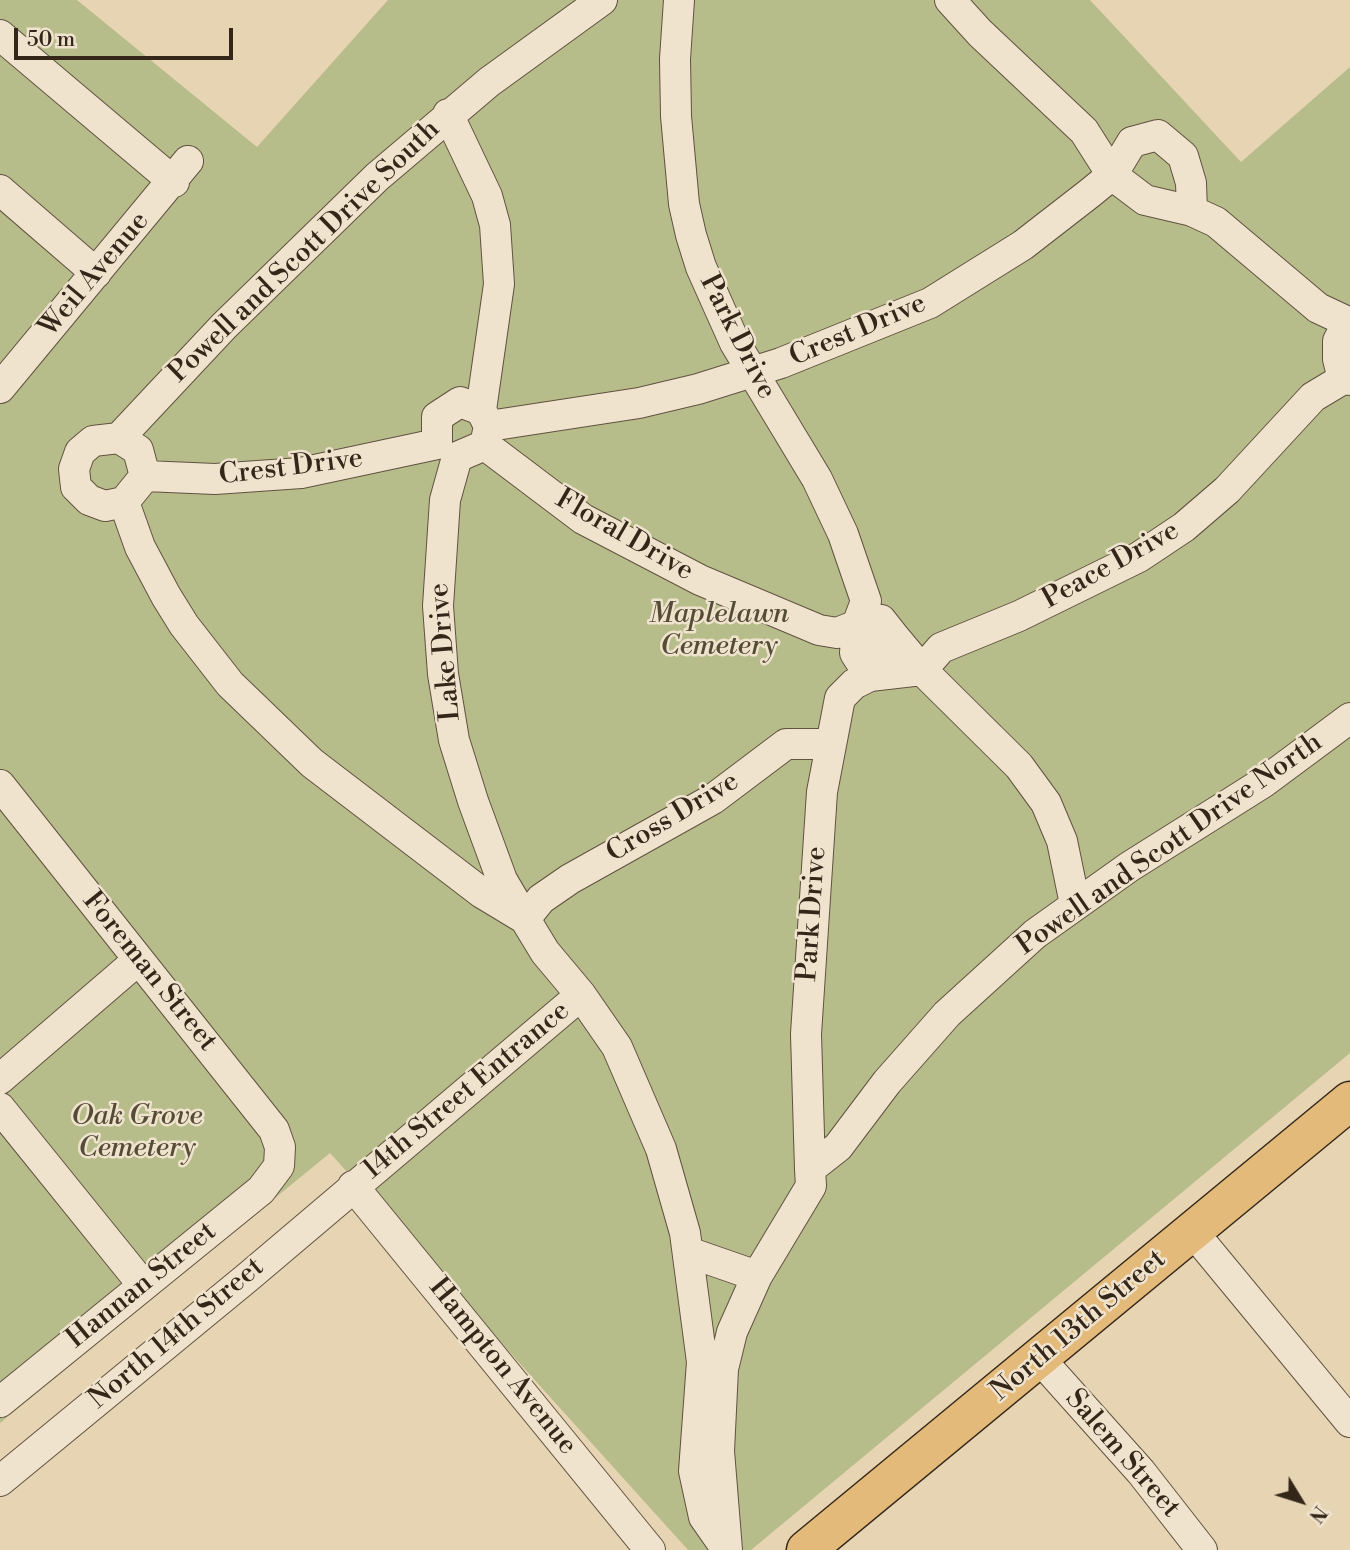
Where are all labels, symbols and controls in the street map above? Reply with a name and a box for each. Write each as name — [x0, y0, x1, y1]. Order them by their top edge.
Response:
scale bar — [18, 14, 236, 58]
text: 50 m — [27, 27, 75, 53]
street label: Powell and Scott Drive South — [163, 114, 447, 390]
street label: Weil Avenue — [33, 205, 157, 345]
street label: Park Drive — [691, 269, 783, 405]
street label: Crest Drive — [785, 287, 931, 375]
street label: Crest Drive — [217, 443, 365, 493]
street label: Floral Drive — [549, 483, 699, 589]
street label: Peace Drive — [1037, 515, 1185, 617]
street label: Lake Drive — [423, 582, 469, 722]
park label: Maplelawn Cemetery — [649, 598, 789, 664]
street label: Powell and Scott Drive North — [1011, 727, 1329, 963]
street label: Cross Drive — [601, 765, 745, 871]
street label: Park Drive — [792, 845, 834, 983]
street label: Foreman Street — [74, 886, 224, 1058]
street label: 14th Street Entrance — [357, 995, 577, 1187]
park label: Oak Grove Cemetery — [71, 1100, 203, 1166]
street label: Hannan Street — [60, 1215, 224, 1357]
street label: North 13th Street — [985, 1243, 1173, 1409]
street label: North 14th Street — [83, 1251, 271, 1417]
street label: Hampton Avenue — [421, 1272, 583, 1462]
street label: Salem Street — [1057, 1383, 1187, 1525]
north arrow — [1266, 1466, 1336, 1536]
text: N — [1303, 1501, 1332, 1527]

